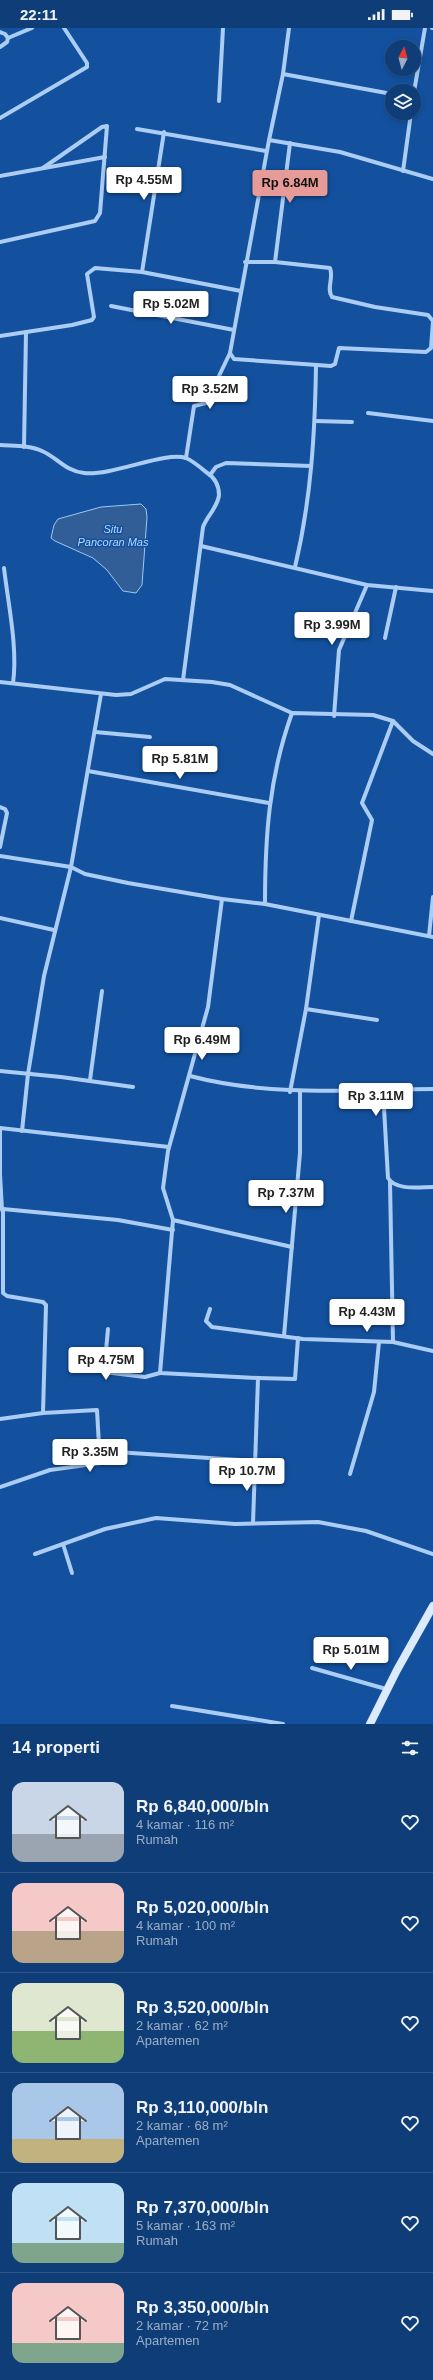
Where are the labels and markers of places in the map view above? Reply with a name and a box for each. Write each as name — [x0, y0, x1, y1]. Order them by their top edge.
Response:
pin: Rp 4.55M — [103, 167, 185, 201]
pin: Rp 6.84M — [249, 170, 331, 204]
pin: Rp 5.02M — [130, 291, 212, 325]
pin: Rp 3.52M — [169, 376, 251, 410]
pin: Rp 3.99M — [291, 612, 373, 646]
pin: Rp 5.81M — [139, 746, 221, 780]
pin: Rp 6.49M — [161, 1027, 243, 1061]
pin: Rp 3.11M — [335, 1083, 417, 1117]
pin: Rp 7.37M — [245, 1180, 327, 1214]
pin: Rp 4.43M — [326, 1299, 408, 1333]
pin: Rp 4.75M — [65, 1347, 147, 1381]
pin: Rp 3.35M — [49, 1439, 131, 1473]
pin: Rp 10.7M — [206, 1458, 288, 1492]
pin: Rp 5.01M — [310, 1637, 392, 1671]

